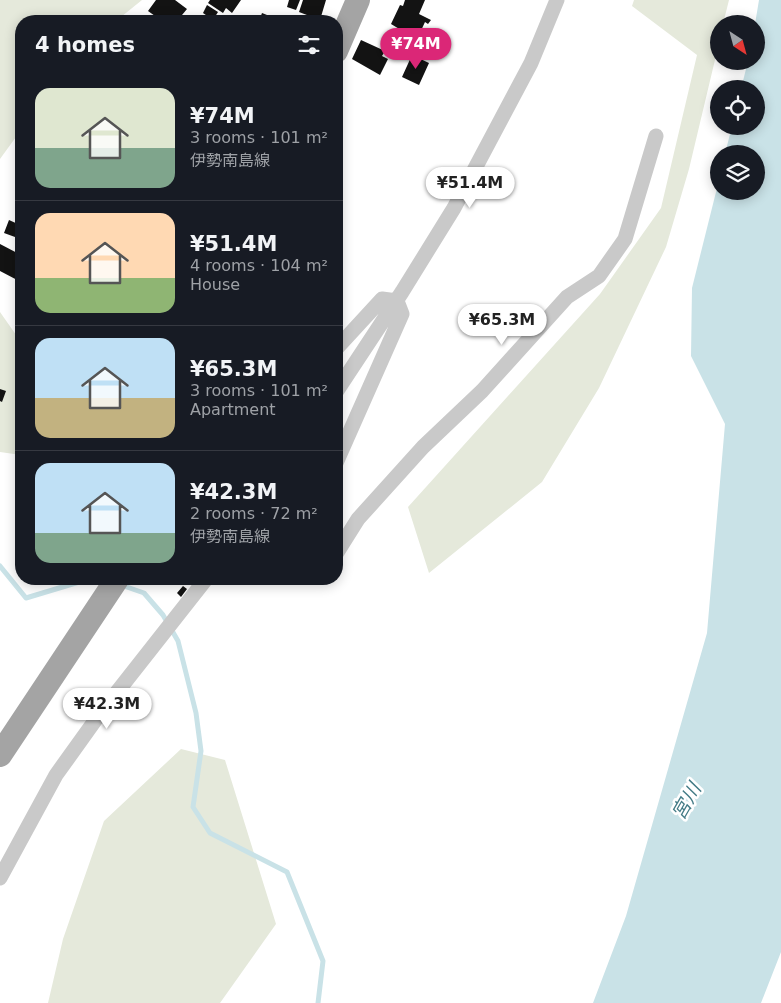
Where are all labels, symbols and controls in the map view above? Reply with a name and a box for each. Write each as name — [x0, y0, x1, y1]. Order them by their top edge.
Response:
north arrow — [710, 15, 765, 70]
map controls — [710, 15, 765, 200]
pin: ¥74M — [386, 28, 446, 70]
icon: filters — [295, 31, 323, 59]
text: 4 homes — [35, 33, 135, 57]
text: ¥74M — [391, 34, 441, 53]
button: locate — [710, 80, 765, 135]
text: ¥74M — [190, 104, 255, 128]
icon: home — [75, 108, 135, 168]
text: 3 rooms · 101 m² — [190, 128, 328, 147]
button: layers — [710, 145, 765, 200]
text: 伊勢南島線 — [190, 151, 270, 170]
pin: ¥51.4M — [429, 166, 511, 209]
text: ¥51.4M — [437, 173, 503, 192]
text: ¥51.4M — [190, 232, 277, 256]
icon: home — [75, 233, 135, 293]
text: 4 rooms · 104 m² — [190, 256, 328, 275]
text: House — [190, 275, 240, 294]
pin: ¥65.3M — [461, 304, 543, 346]
text: ¥65.3M — [469, 310, 535, 329]
text: ¥65.3M — [190, 357, 277, 381]
icon: home — [75, 358, 135, 418]
text: 3 rooms · 101 m² — [190, 381, 328, 400]
text: Apartment — [190, 400, 276, 419]
text: ¥42.3M — [190, 480, 277, 504]
icon: home — [75, 483, 135, 543]
text: 2 rooms · 72 m² — [190, 504, 318, 523]
text: 伊勢南島線 — [190, 527, 270, 546]
pin: ¥42.3M — [66, 688, 148, 730]
text: ¥42.3M — [74, 694, 140, 713]
water label: 宮川 — [667, 777, 706, 823]

